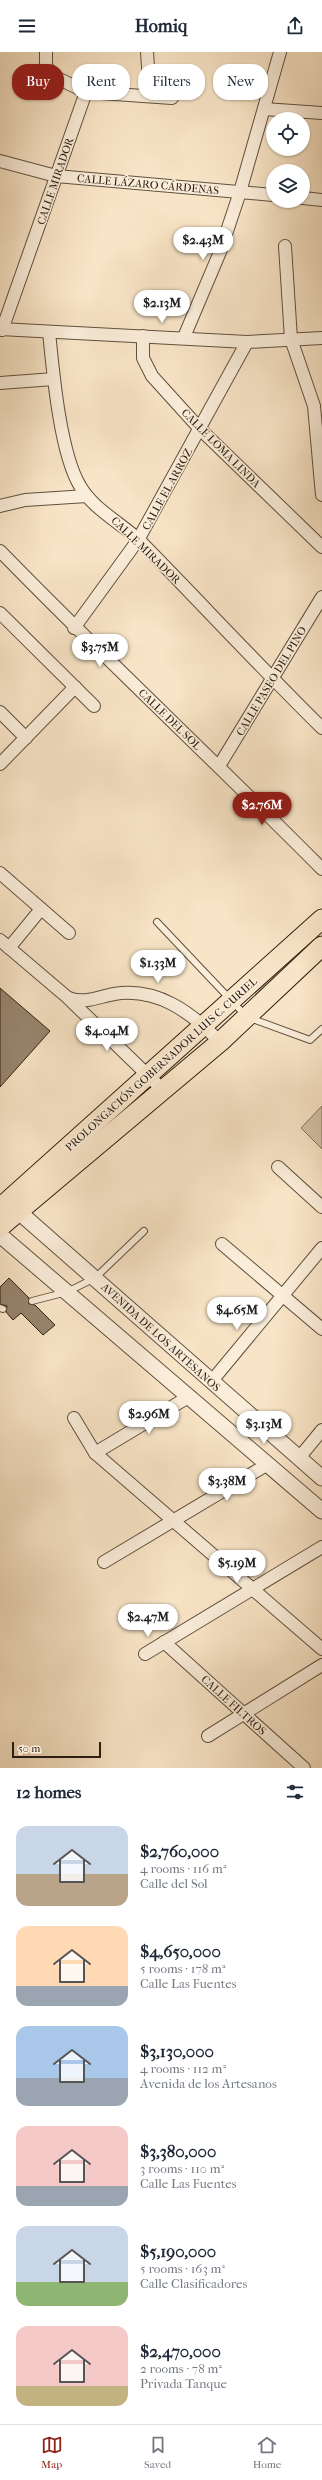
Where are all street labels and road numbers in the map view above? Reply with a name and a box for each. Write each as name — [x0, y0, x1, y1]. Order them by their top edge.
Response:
street label: CALLE MIRADOR — [34, 135, 77, 226]
street label: CALLE LÁZARO CÁRDENAS — [76, 172, 220, 197]
street label: CALLE LOMA LINDA — [179, 406, 263, 491]
street label: CALLE EL ARROZ — [140, 446, 196, 532]
street label: CALLE MIRADOR — [108, 514, 184, 587]
street label: CALLE PASEO DEL PINO — [234, 624, 309, 738]
street label: CALLE DEL SOL — [136, 686, 204, 753]
street label: PROLONGACIÓN GOBERNADOR LUIS C. CURIEL — [63, 975, 260, 1154]
street label: AVENIDA DE LOS ARTESANOS — [98, 1280, 223, 1394]
street label: CALLE FILTROS — [199, 1673, 269, 1738]

